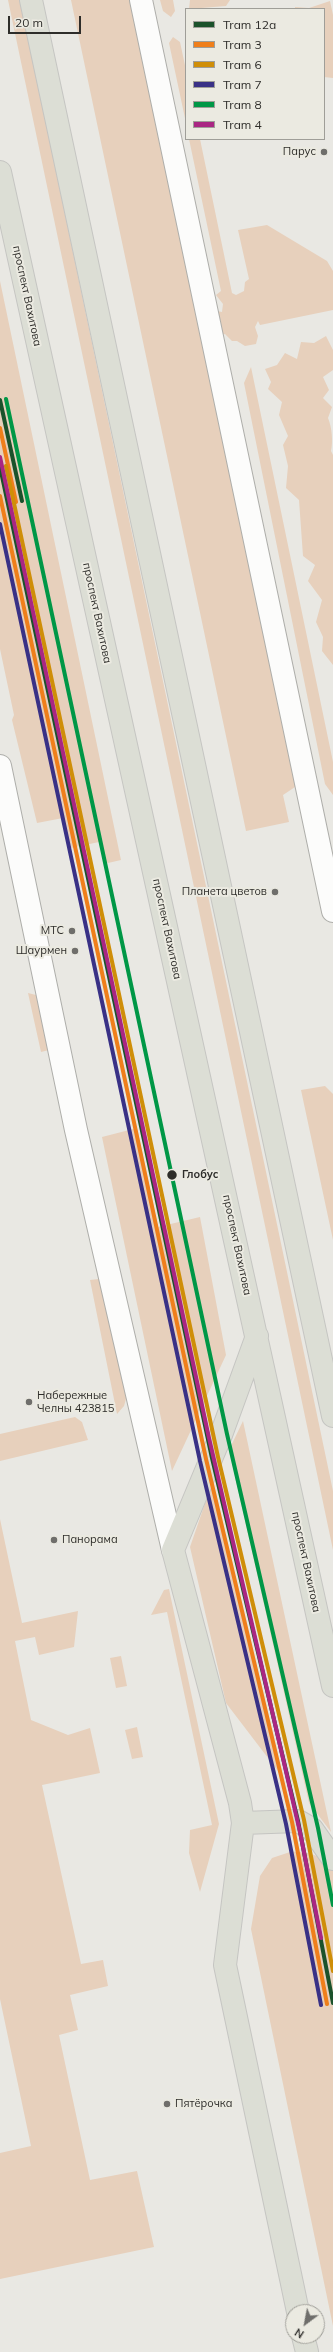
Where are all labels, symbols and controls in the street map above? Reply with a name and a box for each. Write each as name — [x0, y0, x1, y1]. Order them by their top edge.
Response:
scale bar — [10, 8, 83, 34]
legend — [185, 8, 325, 140]
text: 20 m — [15, 15, 43, 30]
text: Tram 12а — [223, 17, 276, 32]
text: Tram 3 — [223, 37, 262, 52]
text: Tram 6 — [223, 57, 262, 72]
text: Tram 7 — [223, 77, 262, 92]
text: Tram 8 — [223, 97, 262, 112]
text: Tram 4 — [223, 117, 262, 132]
place label: Парус — [283, 145, 316, 159]
marker: Парус — [319, 147, 329, 157]
street label: проспект Вахитова — [10, 244, 44, 348]
street label: проспект Вахитова — [80, 561, 114, 665]
street label: проспект Вахитова — [150, 877, 184, 981]
place label: Планета цветов — [182, 885, 267, 899]
marker: Планета цветов — [270, 887, 280, 897]
place label: МТС — [41, 924, 64, 938]
marker: МТС — [67, 926, 77, 936]
place label: Шаурмен — [16, 944, 67, 958]
marker: Шаурмен — [70, 946, 80, 956]
marker: Глобус — [165, 1168, 179, 1182]
place label: Глобус — [182, 1168, 218, 1182]
street label: проспект Вахитова — [220, 1193, 254, 1297]
place label: Набережные Челны 423815 — [37, 1389, 114, 1415]
marker: Набережные Челны 423815 — [24, 1397, 34, 1407]
street label: проспект Вахитова — [289, 1510, 323, 1614]
place label: Панорама — [62, 1533, 118, 1547]
marker: Панорама — [49, 1535, 59, 1545]
place label: Пятёрочка — [175, 2097, 232, 2111]
marker: Пятёрочка — [162, 2099, 172, 2109]
north arrow — [285, 2304, 325, 2344]
text: N — [292, 2325, 306, 2341]

